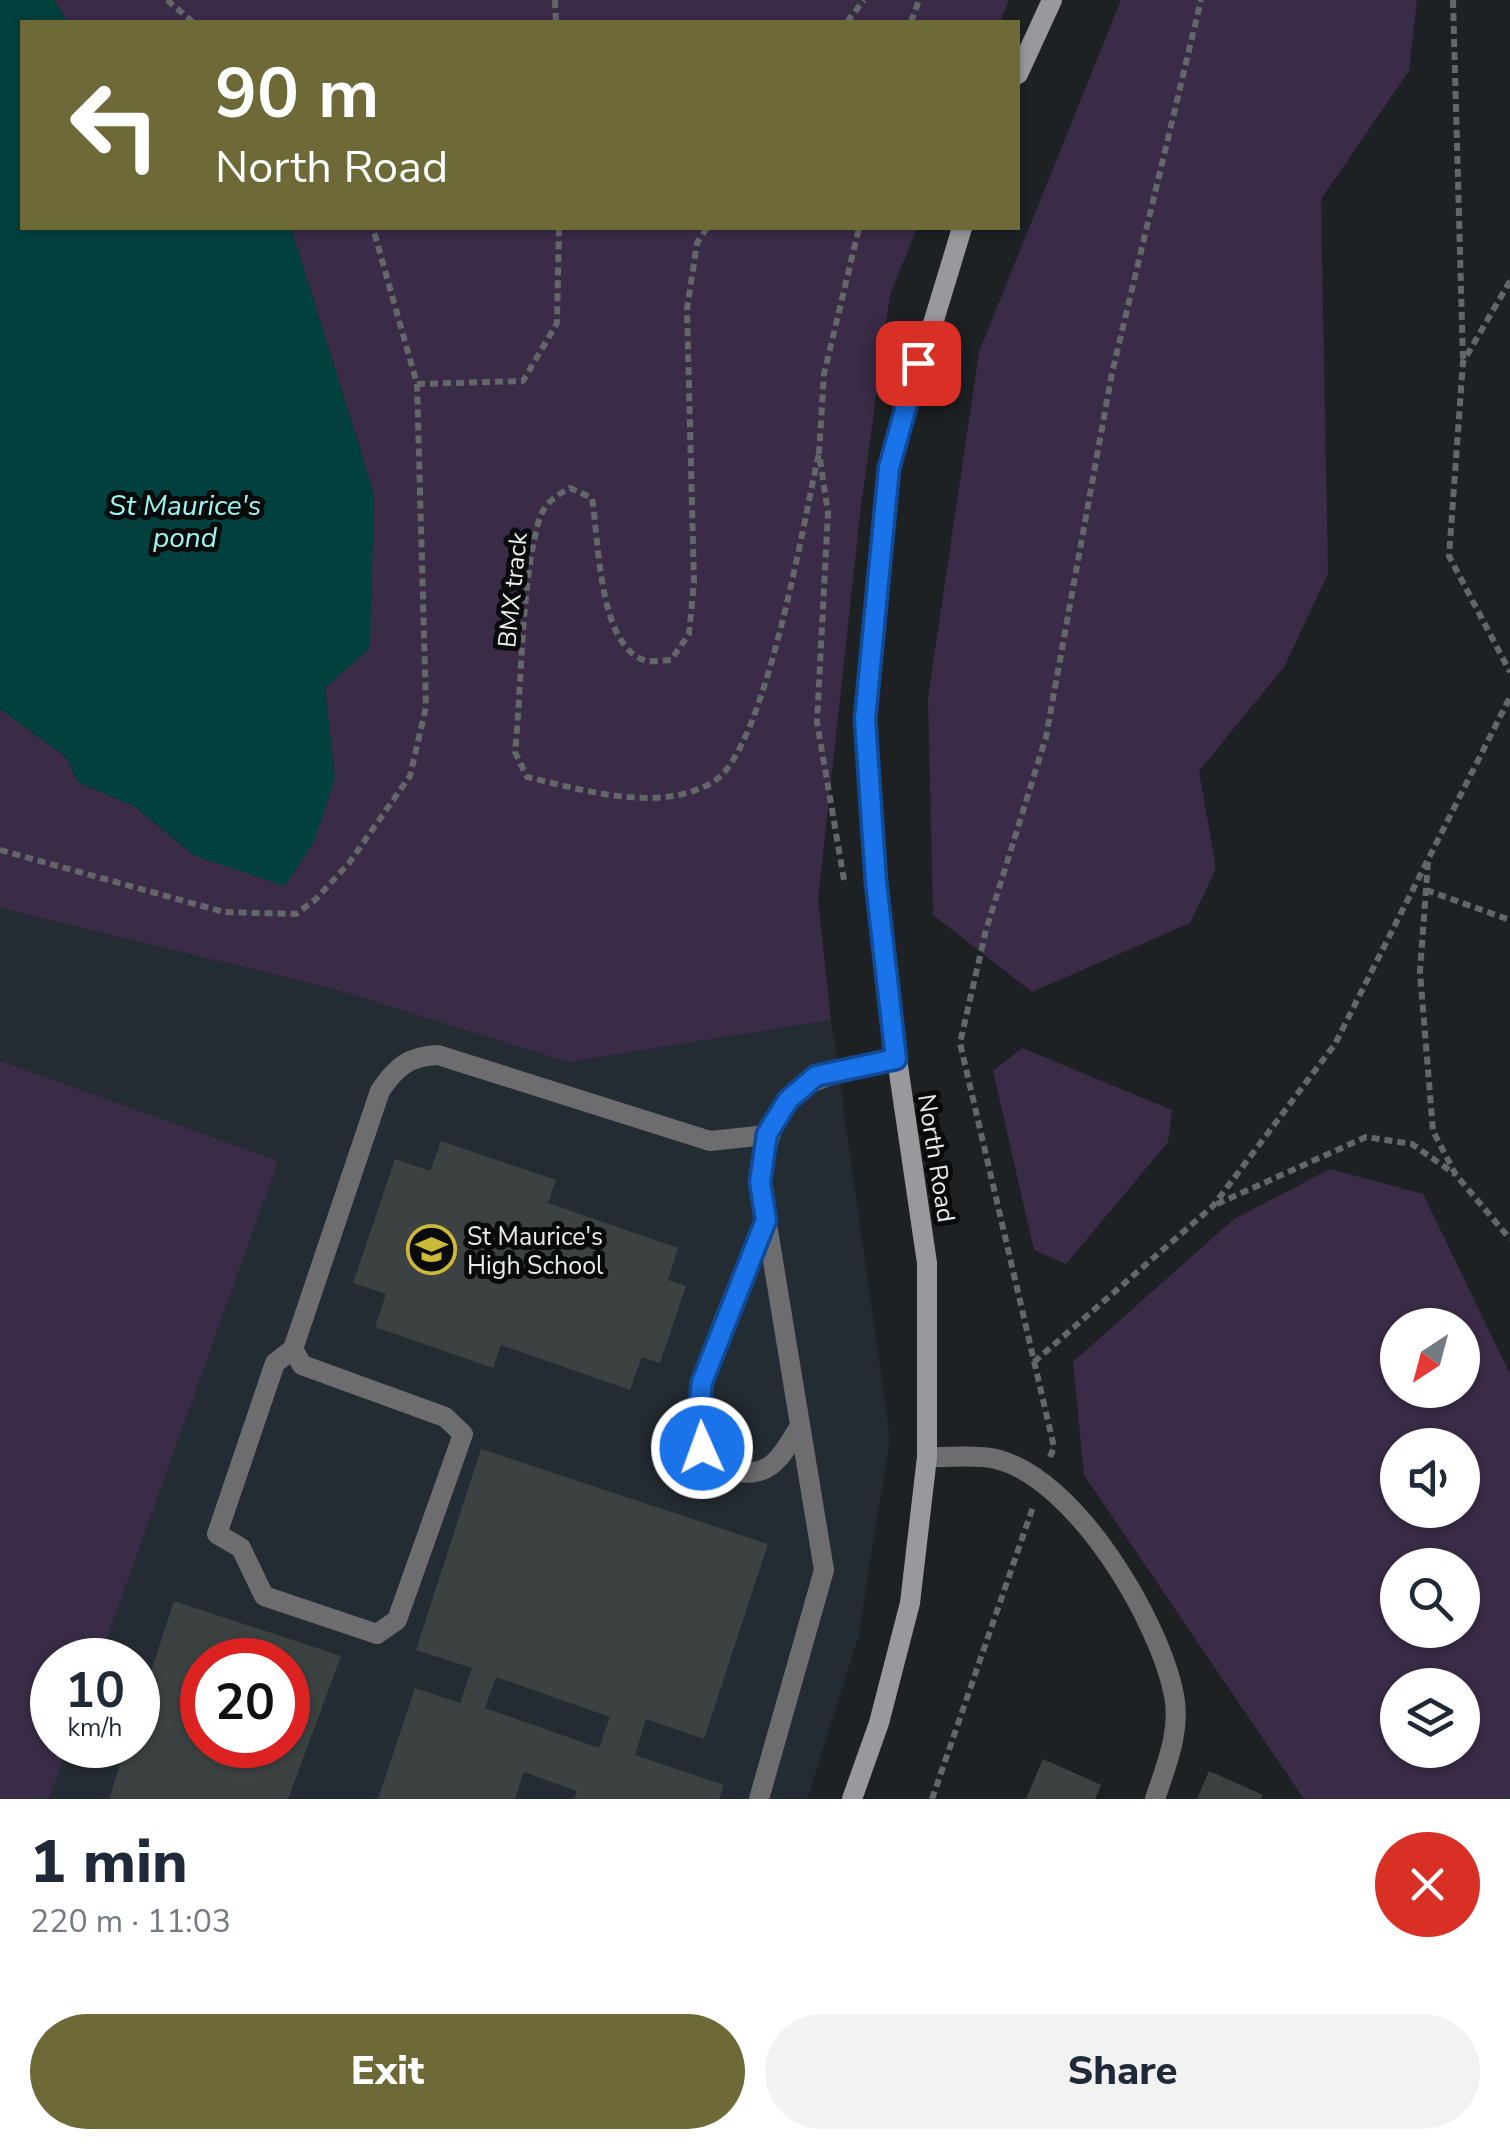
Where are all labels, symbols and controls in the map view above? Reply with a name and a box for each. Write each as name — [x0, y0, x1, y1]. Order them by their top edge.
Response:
text: 90 m — [215, 46, 379, 142]
icon: left — [50, 60, 180, 190]
text: North Road — [215, 137, 448, 198]
pin — [876, 321, 961, 406]
icon: arrive — [891, 336, 946, 391]
water label: St Maurice's pond — [109, 487, 261, 557]
street label: BMX track — [490, 530, 536, 649]
street label: North Road — [909, 1092, 963, 1225]
place label: St Maurice's High School — [467, 1220, 604, 1283]
school or university icon: St Maurice's High School — [406, 1224, 458, 1276]
north arrow — [1380, 1308, 1480, 1408]
map controls — [1380, 1308, 1480, 1768]
position arrow — [650, 1396, 754, 1500]
button: sound — [1380, 1428, 1480, 1528]
button: search — [1380, 1548, 1480, 1648]
speed limit sign: 20 — [180, 1638, 310, 1768]
text: 10 — [65, 1656, 125, 1725]
button: layers — [1380, 1668, 1480, 1768]
text: km/h — [67, 1711, 123, 1745]
text: 1 min — [30, 1821, 188, 1903]
button: close — [1375, 1832, 1480, 1937]
text: 220 m · 11:03 — [30, 1900, 231, 1943]
button: Exit — [30, 2014, 745, 2129]
button: Share — [765, 2014, 1480, 2129]

